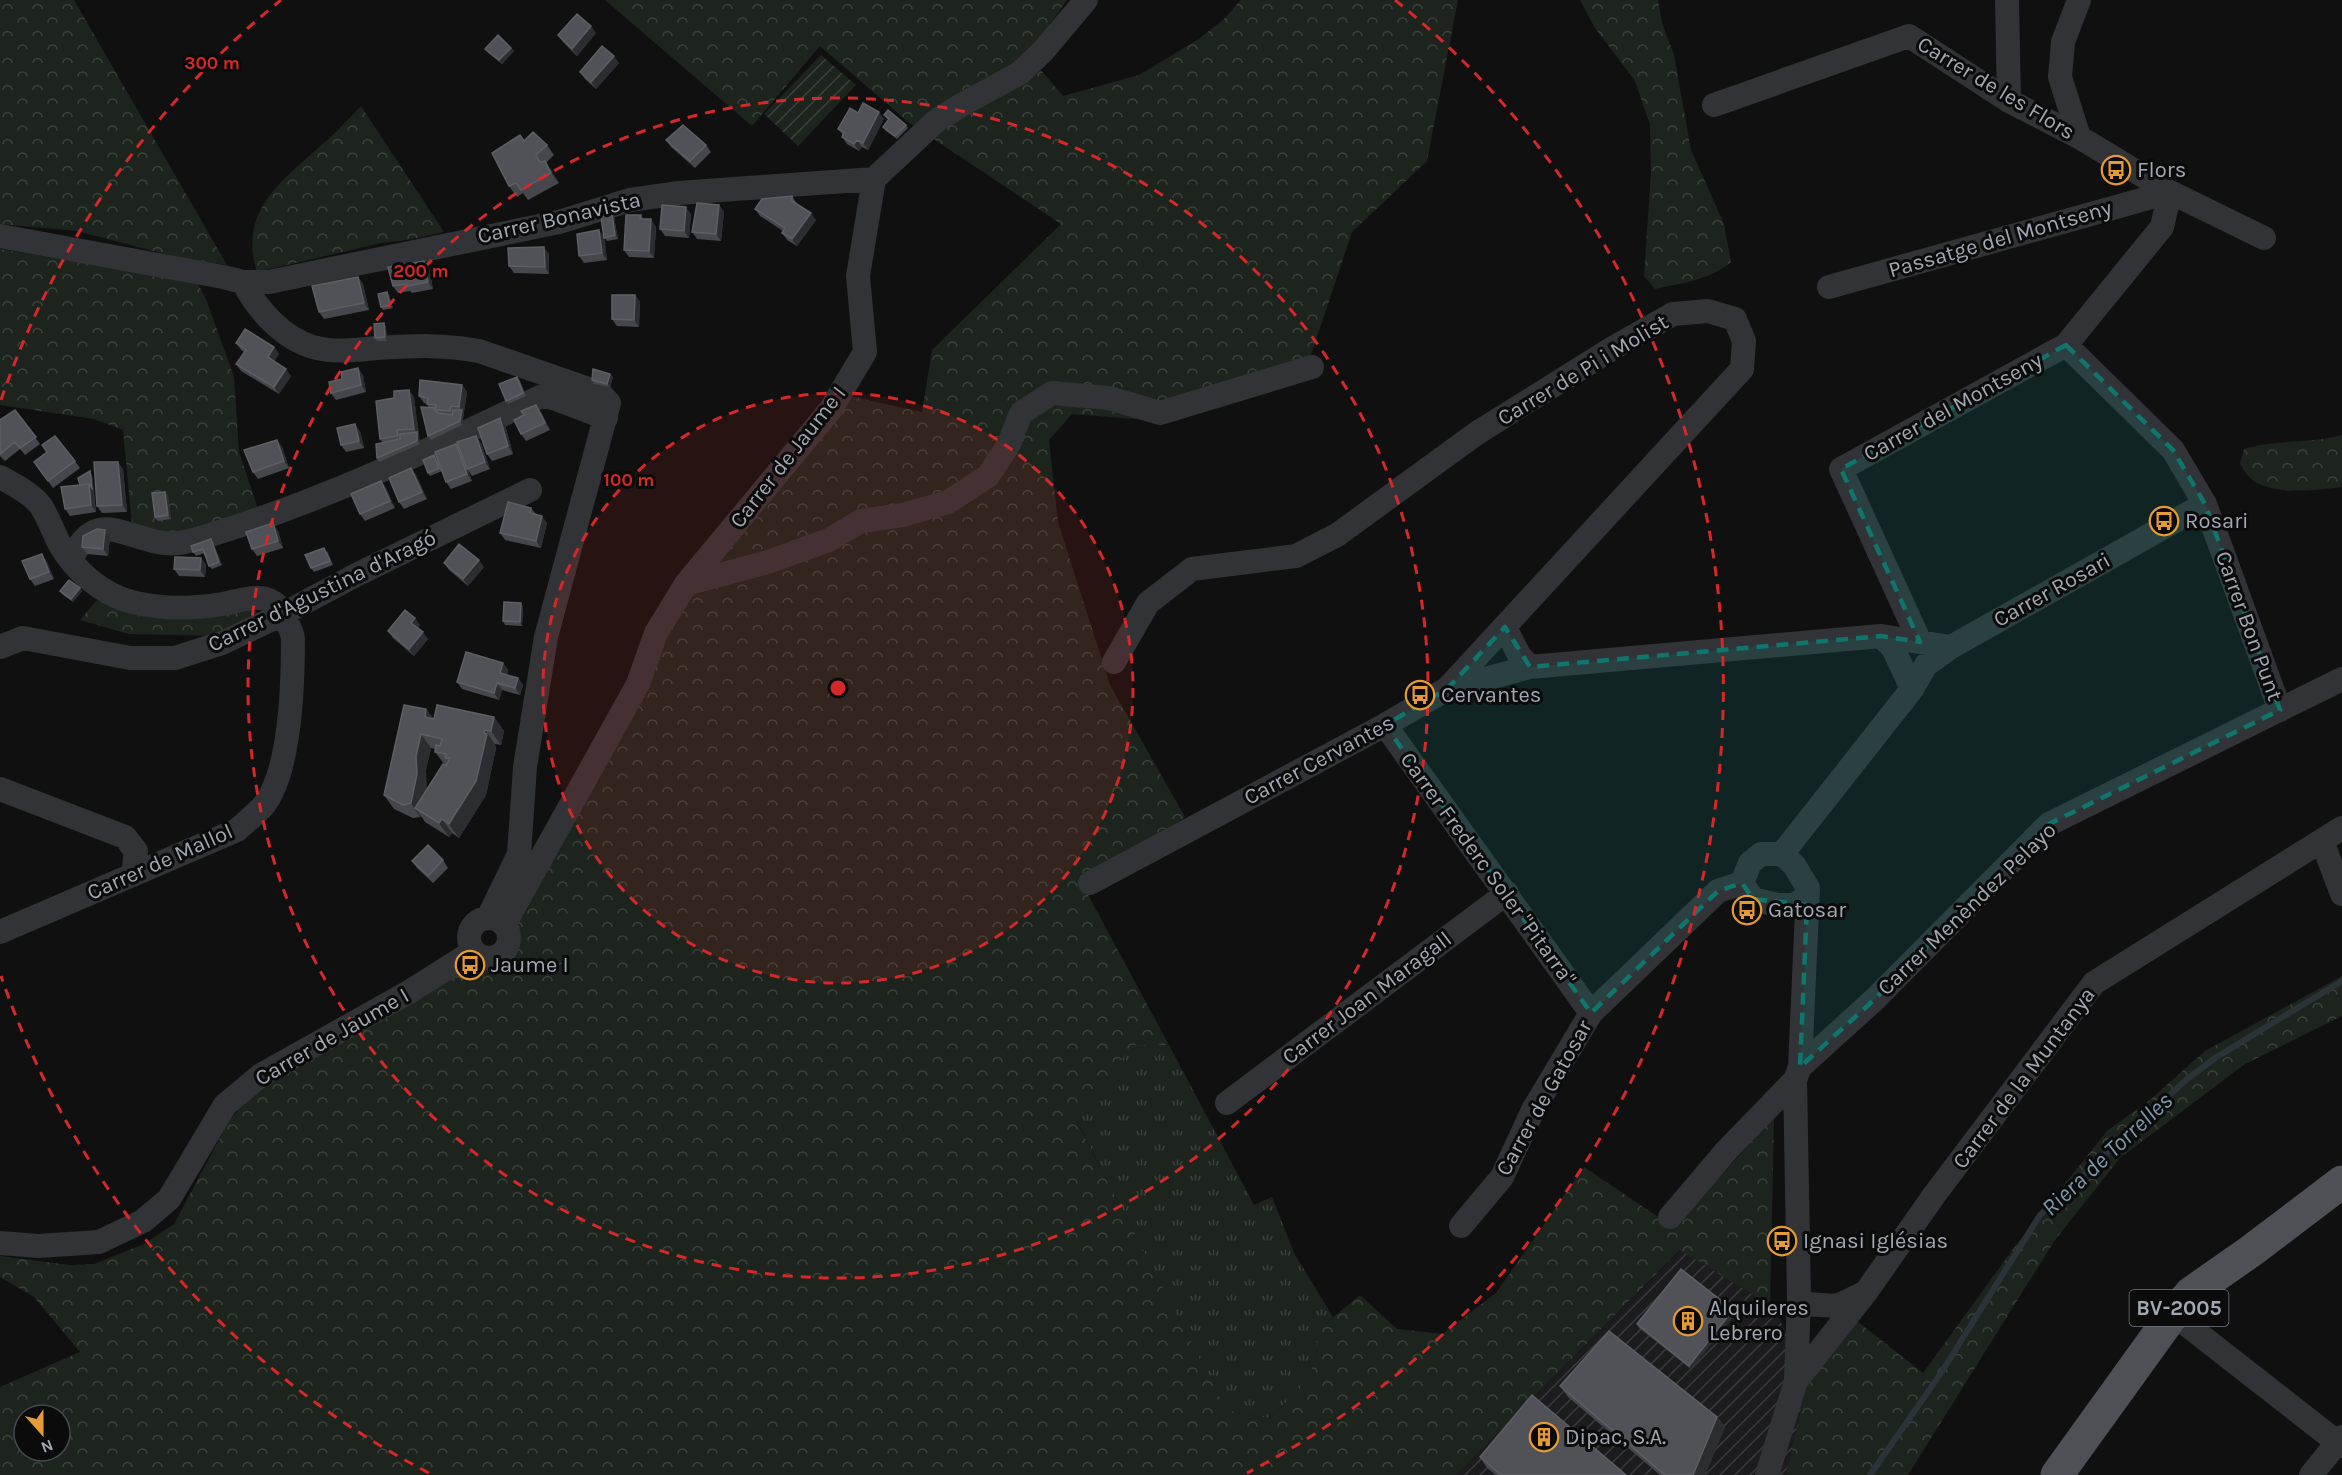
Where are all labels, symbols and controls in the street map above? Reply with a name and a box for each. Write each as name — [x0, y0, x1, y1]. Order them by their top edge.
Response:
street label: Carrer de les Flors — [1913, 31, 2079, 145]
text: 300 m — [184, 52, 240, 74]
bus stop icon: Flors — [2100, 154, 2132, 186]
place label: Flors — [2137, 157, 2186, 183]
street label: Carrer Bonavista — [475, 187, 643, 249]
street label: Passatge del Montseny — [1885, 195, 2115, 283]
text: 200 m — [393, 260, 449, 282]
street label: Carrer de Pi i Molist — [1493, 309, 1673, 431]
street label: Carrer del Montseny — [1859, 347, 2047, 467]
street label: Carrer de Jaume I — [724, 381, 852, 533]
text: 100 m — [604, 469, 654, 491]
bus stop icon: Rosari — [2148, 505, 2180, 537]
place label: Rosari — [2185, 508, 2249, 534]
street label: Carrer d'Agustina d'Aragó — [204, 524, 440, 658]
street label: Carrer Rosari — [1989, 547, 2115, 633]
street label: Carrer Bon Punt — [2210, 548, 2288, 704]
centre of rings — [828, 678, 848, 698]
bus stop icon: Cervantes — [1404, 679, 1436, 711]
place label: Cervantes — [1441, 682, 1541, 708]
street label: Carrer Cervantes — [1239, 709, 1399, 811]
street label: Carrer Frederc Soler "Pitarra" — [1395, 747, 1582, 991]
street label: Carrer Menèndez Pelayo — [1872, 817, 2062, 1001]
street label: Carrer de Mallol — [83, 818, 237, 906]
bus stop icon: Gatosar — [1731, 894, 1763, 926]
place label: Gatosar — [1768, 897, 1846, 923]
street label: Carrer Joan Maragall — [1277, 926, 1457, 1070]
bus stop icon: Jaume I — [454, 949, 486, 981]
place label: Jaume I — [491, 952, 569, 978]
street label: Carrer de Jaume I — [251, 982, 413, 1092]
street label: Carrer de la Muntanya — [1947, 982, 2101, 1174]
street label: Carrer de Gatosar — [1491, 1016, 1598, 1180]
water label: Riera de Torrelles — [2036, 1086, 2178, 1222]
bus stop icon: Ignasi Iglésias — [1766, 1225, 1798, 1257]
place label: Ignasi Iglésias — [1803, 1228, 1948, 1254]
road number: BV-2005 — [2130, 1290, 2228, 1326]
place label: Alquileres Lebrero — [1709, 1295, 1809, 1346]
building icon: Alquileres Lebrero — [1672, 1305, 1704, 1337]
north arrow — [12, 1403, 72, 1463]
building icon: Dipac, S.A. — [1528, 1421, 1560, 1453]
place label: Dipac, S.A. — [1565, 1424, 1666, 1450]
text: N — [38, 1436, 56, 1457]

